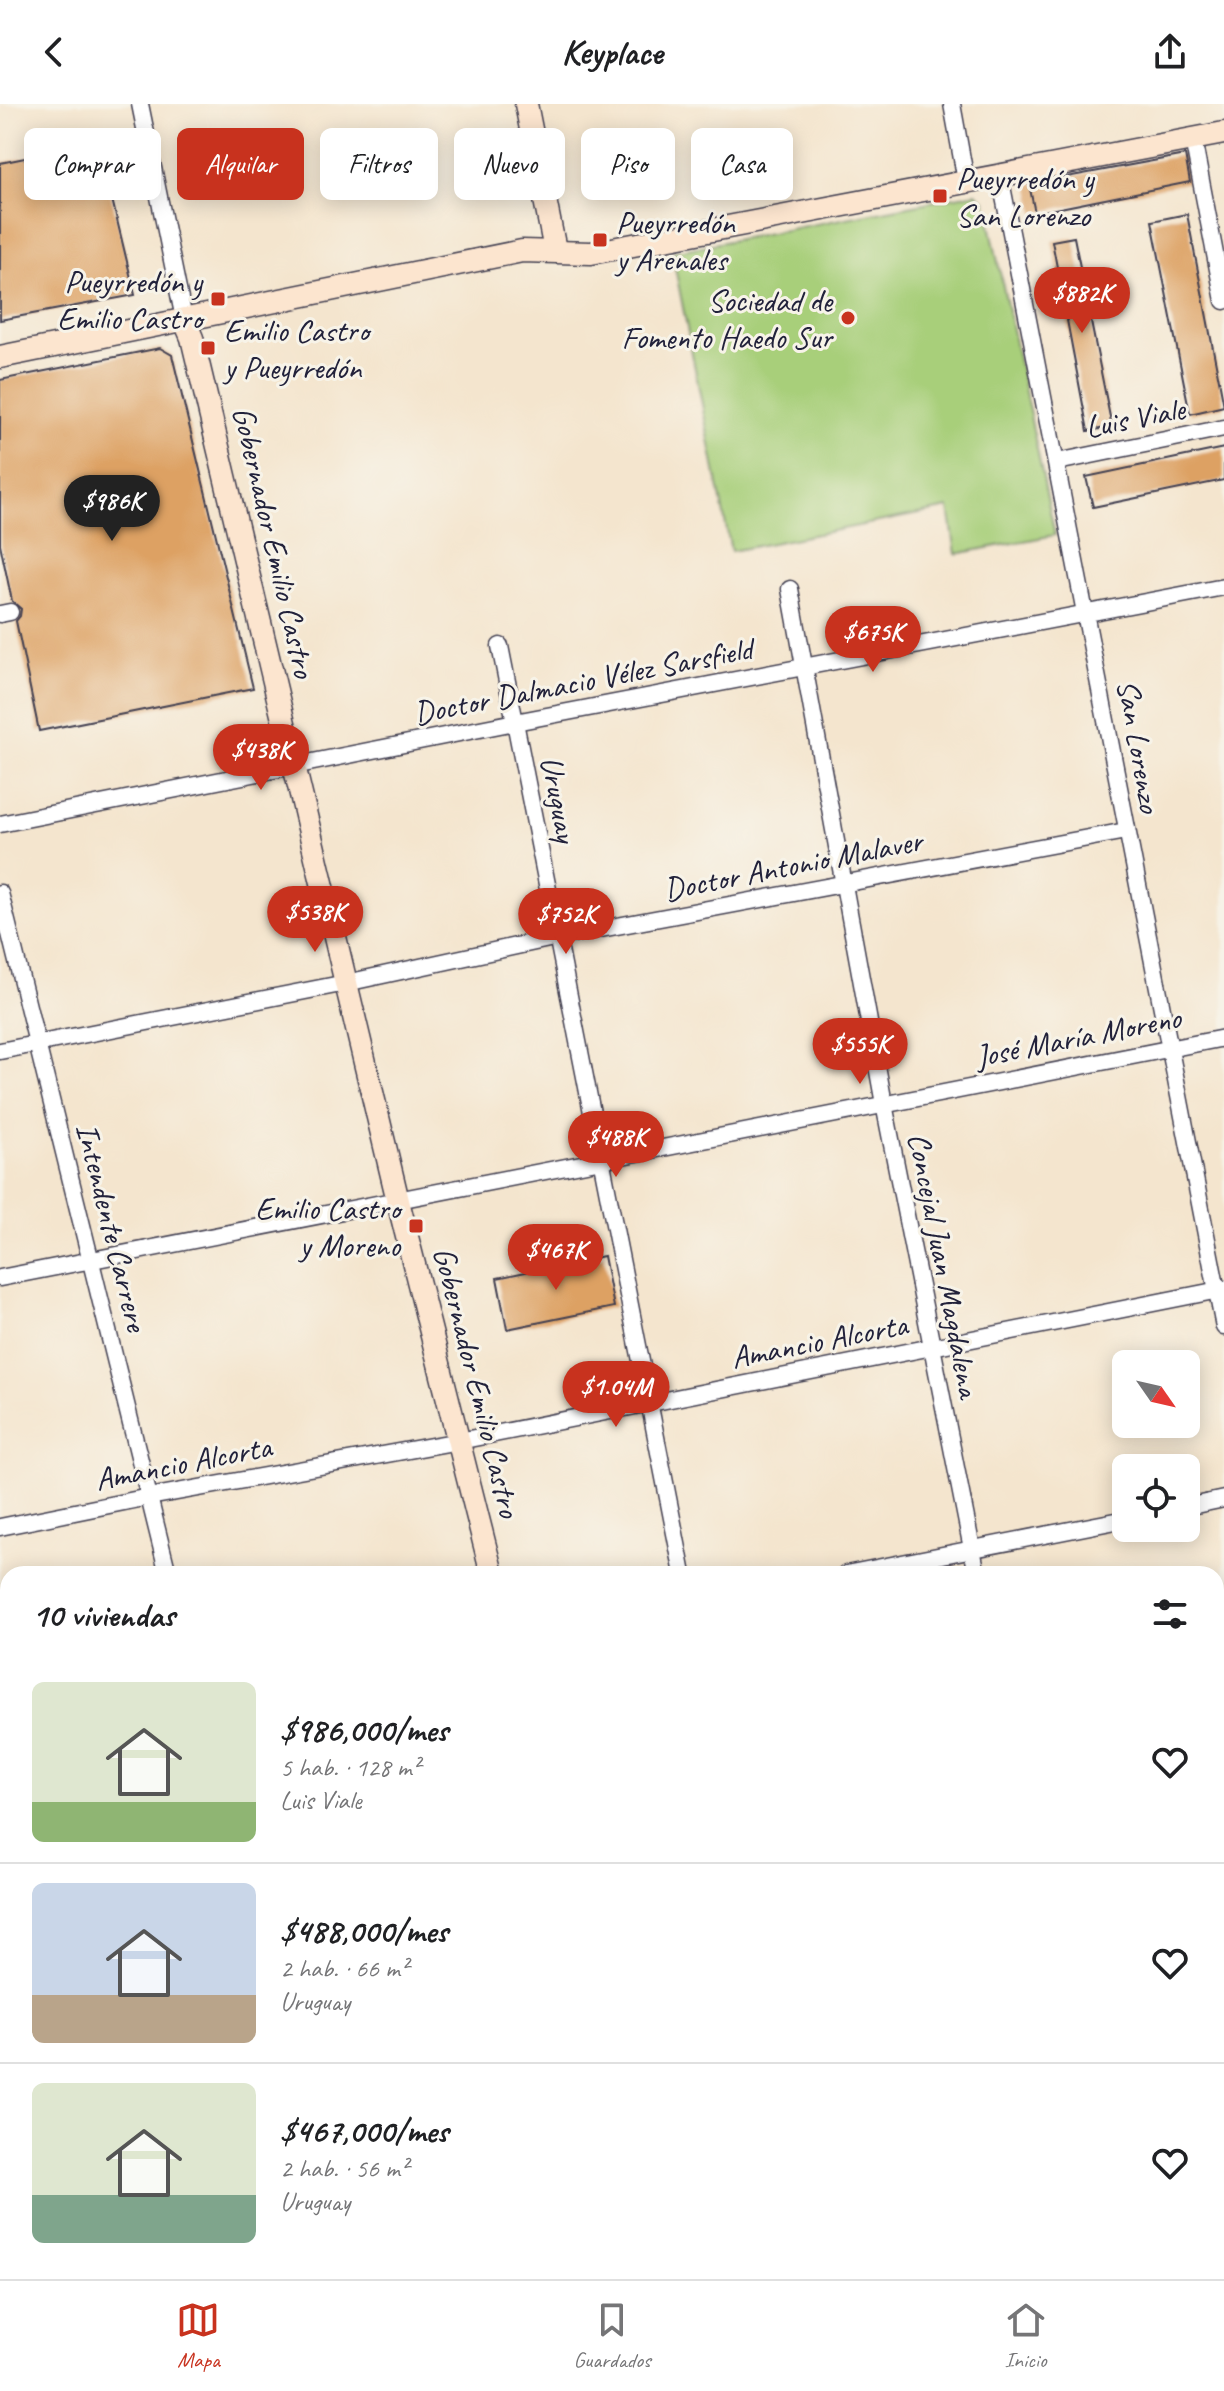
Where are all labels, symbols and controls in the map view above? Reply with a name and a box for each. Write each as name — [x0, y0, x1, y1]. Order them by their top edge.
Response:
text: Keyplace — [561, 29, 663, 75]
icon: back — [32, 30, 76, 74]
icon: share — [1148, 30, 1192, 74]
chip: Comprar — [24, 128, 161, 200]
chip: Alquilar — [177, 128, 304, 200]
chip: Filtros — [320, 128, 438, 200]
chip: Nuevo — [454, 128, 565, 200]
chip: Piso — [581, 128, 675, 200]
chip: Casa — [691, 128, 793, 200]
place label: Pueyrredón y San Lorenzo — [956, 158, 1095, 236]
marker: Pueyrredón y San Lorenzo — [931, 187, 949, 205]
place label: Pueyrredón y Arenales — [614, 202, 736, 280]
marker: Pueyrredón y Arenales — [591, 231, 609, 249]
place label: Pueyrredón y Emilio Castro — [57, 261, 206, 339]
pin: $882K — [1026, 267, 1138, 335]
text: $882K — [1052, 276, 1112, 309]
place label: Sociedad de Fomento Haedo Sur — [622, 280, 835, 358]
marker: Pueyrredón y Emilio Castro — [209, 290, 227, 308]
marker: Sociedad de Fomento Haedo Sur — [839, 309, 857, 327]
place label: Emilio Castro y Pueyrredón — [222, 310, 372, 388]
marker: Emilio Castro y Pueyrredón — [199, 339, 217, 357]
street label: Luis Viale — [1082, 388, 1191, 448]
street label: Gobernador Emilio Castro — [223, 402, 326, 683]
pin: $986K — [56, 475, 168, 543]
text: $986K — [82, 484, 142, 517]
pin: $675K — [817, 606, 929, 674]
text: $675K — [843, 615, 903, 648]
street label: Doctor Dalmacio Vélez Sarsfield — [410, 627, 760, 734]
street label: San Lorenzo — [1107, 676, 1171, 817]
pin: $438K — [205, 724, 317, 792]
text: $438K — [231, 733, 291, 766]
street label: Uruguay — [531, 753, 588, 848]
street label: Doctor Antonio Malaver — [660, 819, 928, 910]
pin: $538K — [259, 886, 371, 954]
pin: $752K — [510, 888, 622, 956]
text: $538K — [285, 895, 345, 928]
text: $752K — [536, 897, 596, 930]
street label: José María Moreno — [970, 997, 1186, 1077]
pin: $555K — [804, 1018, 916, 1086]
text: $555K — [831, 1027, 889, 1060]
pin: $488K — [560, 1111, 672, 1179]
street label: Intendente Carrere — [66, 1119, 158, 1338]
text: $488K — [586, 1120, 646, 1153]
street label: Concejal Juan Magdalena — [898, 1129, 990, 1404]
place label: Emilio Castro y Moreno — [255, 1188, 404, 1266]
marker: Emilio Castro y Moreno — [407, 1217, 425, 1235]
pin: $467K — [500, 1224, 612, 1292]
text: $467K — [526, 1233, 586, 1266]
street label: Gobernador Emilio Castro — [424, 1243, 531, 1523]
street label: Amancio Alcorta — [728, 1303, 913, 1378]
north arrow — [1112, 1350, 1200, 1438]
map controls — [1112, 1350, 1200, 1542]
pin: $1.04M — [551, 1361, 681, 1429]
text: $1.04M — [581, 1370, 651, 1403]
street label: Amancio Alcorta — [92, 1425, 277, 1500]
button: locate — [1112, 1454, 1200, 1542]
icon: filters — [1148, 1592, 1192, 1636]
text: 10 viviendas — [32, 1593, 175, 1636]
text: $986,000/mes — [280, 1708, 448, 1751]
icon: home — [96, 1714, 192, 1810]
icon: heart — [1148, 1740, 1192, 1784]
text: 5 hab. · 128 m² — [280, 1751, 420, 1784]
text: Luis Viale — [280, 1784, 361, 1817]
text: $488,000/mes — [280, 1909, 448, 1952]
icon: home — [96, 1915, 192, 2011]
icon: heart — [1148, 1941, 1192, 1985]
text: 2 hab. · 66 m² — [280, 1952, 408, 1985]
text: Uruguay — [280, 1985, 350, 2018]
text: $467,000/mes — [280, 2109, 448, 2152]
icon: home — [96, 2115, 192, 2211]
icon: heart — [1148, 2141, 1192, 2185]
text: 2 hab. · 56 m² — [280, 2152, 408, 2185]
text: Uruguay — [280, 2185, 350, 2218]
tab: Mapa — [176, 2298, 220, 2374]
tab: Guardados — [573, 2298, 651, 2374]
tab: Inicio — [1004, 2298, 1048, 2374]

